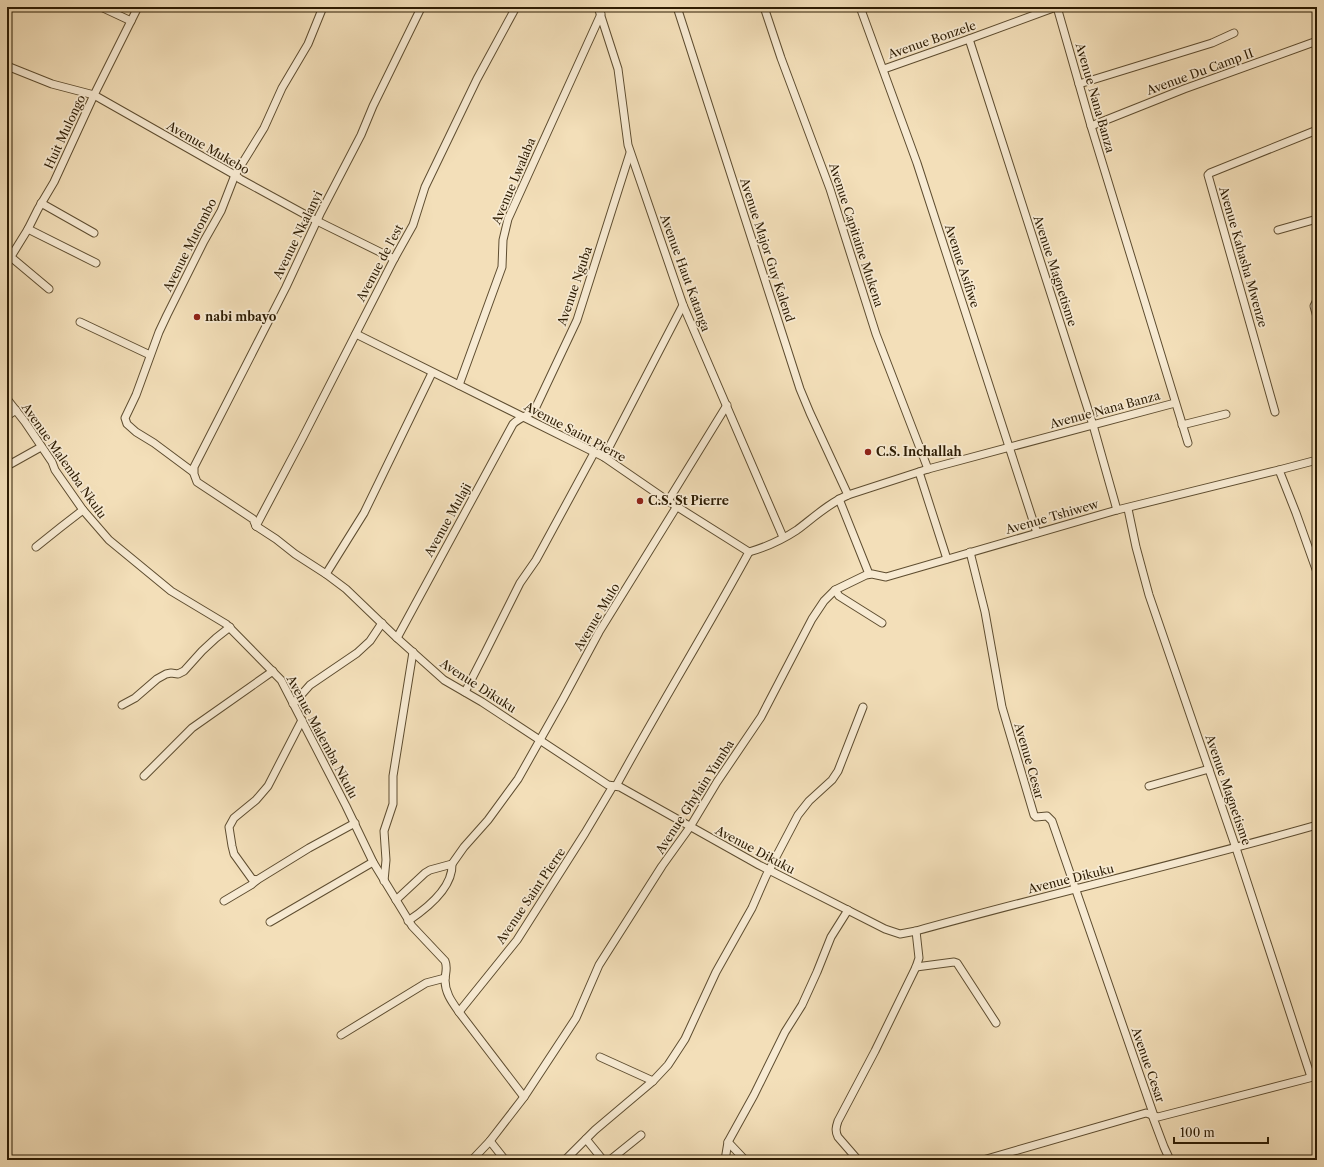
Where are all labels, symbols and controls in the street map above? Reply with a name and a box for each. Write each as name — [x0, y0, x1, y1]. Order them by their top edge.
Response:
street label: Avenue Bonzele — [885, 17, 978, 62]
street label: Avenue Nana Banza — [1072, 40, 1119, 155]
street label: Avenue Du Camp II — [1143, 45, 1255, 98]
street label: Huit Mulongo — [41, 92, 88, 171]
street label: Avenue Mukebo — [163, 117, 252, 177]
street label: Avenue Lwalaba — [488, 135, 539, 227]
street label: Avenue Capitaine Mukena — [826, 160, 887, 309]
street label: Avenue Major Guy Kalend — [737, 175, 798, 324]
street label: Avenue Kahasha Mwenze — [1216, 184, 1271, 329]
street label: Avenue Nkalanyi — [269, 188, 326, 282]
street label: Avenue Mutombo — [159, 196, 220, 295]
street label: Avenue Haut Katanga — [657, 211, 714, 334]
street label: Avenue Magnetisme — [1030, 213, 1081, 328]
street label: Avenue de l'est — [352, 221, 407, 305]
street label: Avenue Asifiwe — [942, 221, 983, 310]
street label: Avenue Nguba — [554, 244, 595, 328]
place label: nabi mbayo — [205, 309, 277, 324]
marker: nabi mbayo — [192, 312, 202, 322]
street label: Avenue Nana Banza — [1047, 387, 1162, 432]
street label: Avenue Saint Pierre — [521, 398, 629, 465]
street label: Avenue Malemba Nkulu — [18, 399, 110, 522]
place label: C.S. Inchallah — [876, 444, 962, 459]
marker: C.S. Inchallah — [863, 447, 873, 457]
street label: Avenue Mulaji — [421, 480, 474, 560]
place label: C.S. St Pierre — [648, 493, 729, 508]
marker: C.S. St Pierre — [635, 496, 645, 506]
street label: Avenue Tshiwew — [1003, 496, 1101, 537]
street label: Avenue Mulo — [570, 580, 623, 654]
street label: Avenue Dikuku — [436, 655, 520, 716]
street label: Avenue Malemba Nkulu — [283, 672, 362, 802]
street label: Avenue Cesar — [1011, 720, 1048, 801]
street label: Avenue Magnetisme — [1202, 732, 1255, 847]
street label: Avenue Ghylain Yumba — [652, 736, 737, 857]
street label: Avenue Dikuku — [712, 822, 798, 877]
street label: Avenue Saint Pierre — [492, 845, 569, 948]
street label: Avenue Dikuku — [1025, 860, 1116, 897]
street label: Avenue Cesar — [1128, 1024, 1168, 1104]
scale bar — [1174, 1119, 1268, 1145]
text: 100 m — [1180, 1125, 1215, 1140]

